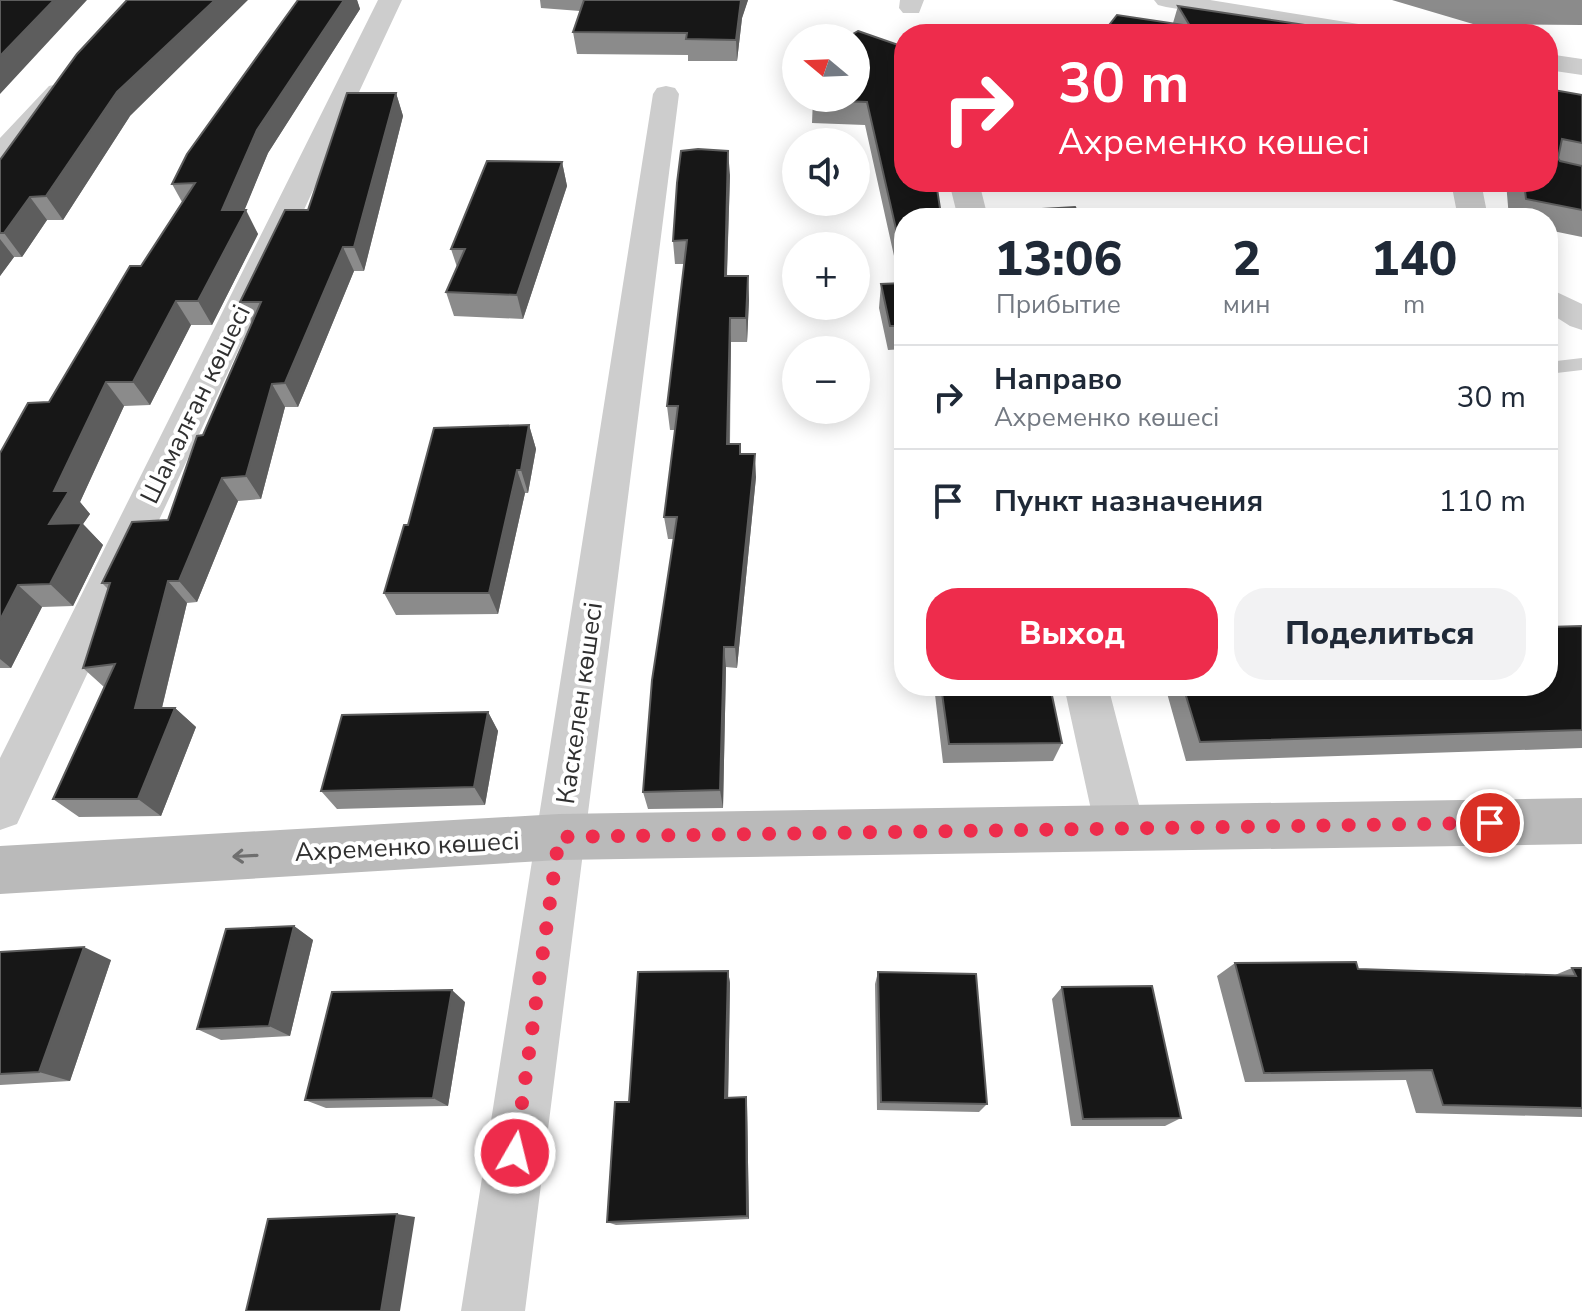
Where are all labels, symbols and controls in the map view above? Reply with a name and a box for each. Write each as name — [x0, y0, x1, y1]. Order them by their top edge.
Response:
north arrow — [782, 24, 870, 112]
map controls — [782, 24, 870, 424]
text: 30 m — [1058, 45, 1189, 122]
icon: right — [926, 56, 1030, 160]
text: Ахременко көшесі — [1058, 118, 1370, 167]
button: sound — [782, 128, 870, 216]
text: 13:06 — [995, 226, 1122, 292]
text: 2 — [1232, 226, 1261, 292]
text: 140 — [1371, 226, 1457, 292]
button: + — [782, 232, 870, 320]
text: Прибытие — [996, 287, 1121, 322]
text: мин — [1223, 287, 1270, 322]
text: m — [1403, 287, 1425, 322]
street label: Шамалған көшесі — [132, 299, 259, 509]
button: − — [782, 336, 870, 424]
text: Направо — [994, 359, 1122, 400]
icon: right — [926, 375, 970, 419]
text: 30 m — [1457, 377, 1526, 418]
text: Ахременко көшесі — [994, 400, 1219, 435]
icon: arrive — [926, 479, 970, 523]
text: Пункт назначения — [994, 481, 1263, 522]
text: 110 m — [1439, 481, 1526, 522]
button: Выход — [926, 588, 1218, 680]
button: Поделиться — [1234, 588, 1526, 680]
street label: Каскелен көшесі — [548, 600, 611, 806]
pin — [1456, 789, 1524, 857]
icon: arrive — [1468, 801, 1512, 845]
street label: Ахременко көшесі — [294, 823, 520, 870]
one-way arrow — [232, 848, 259, 863]
position arrow — [473, 1111, 557, 1195]

